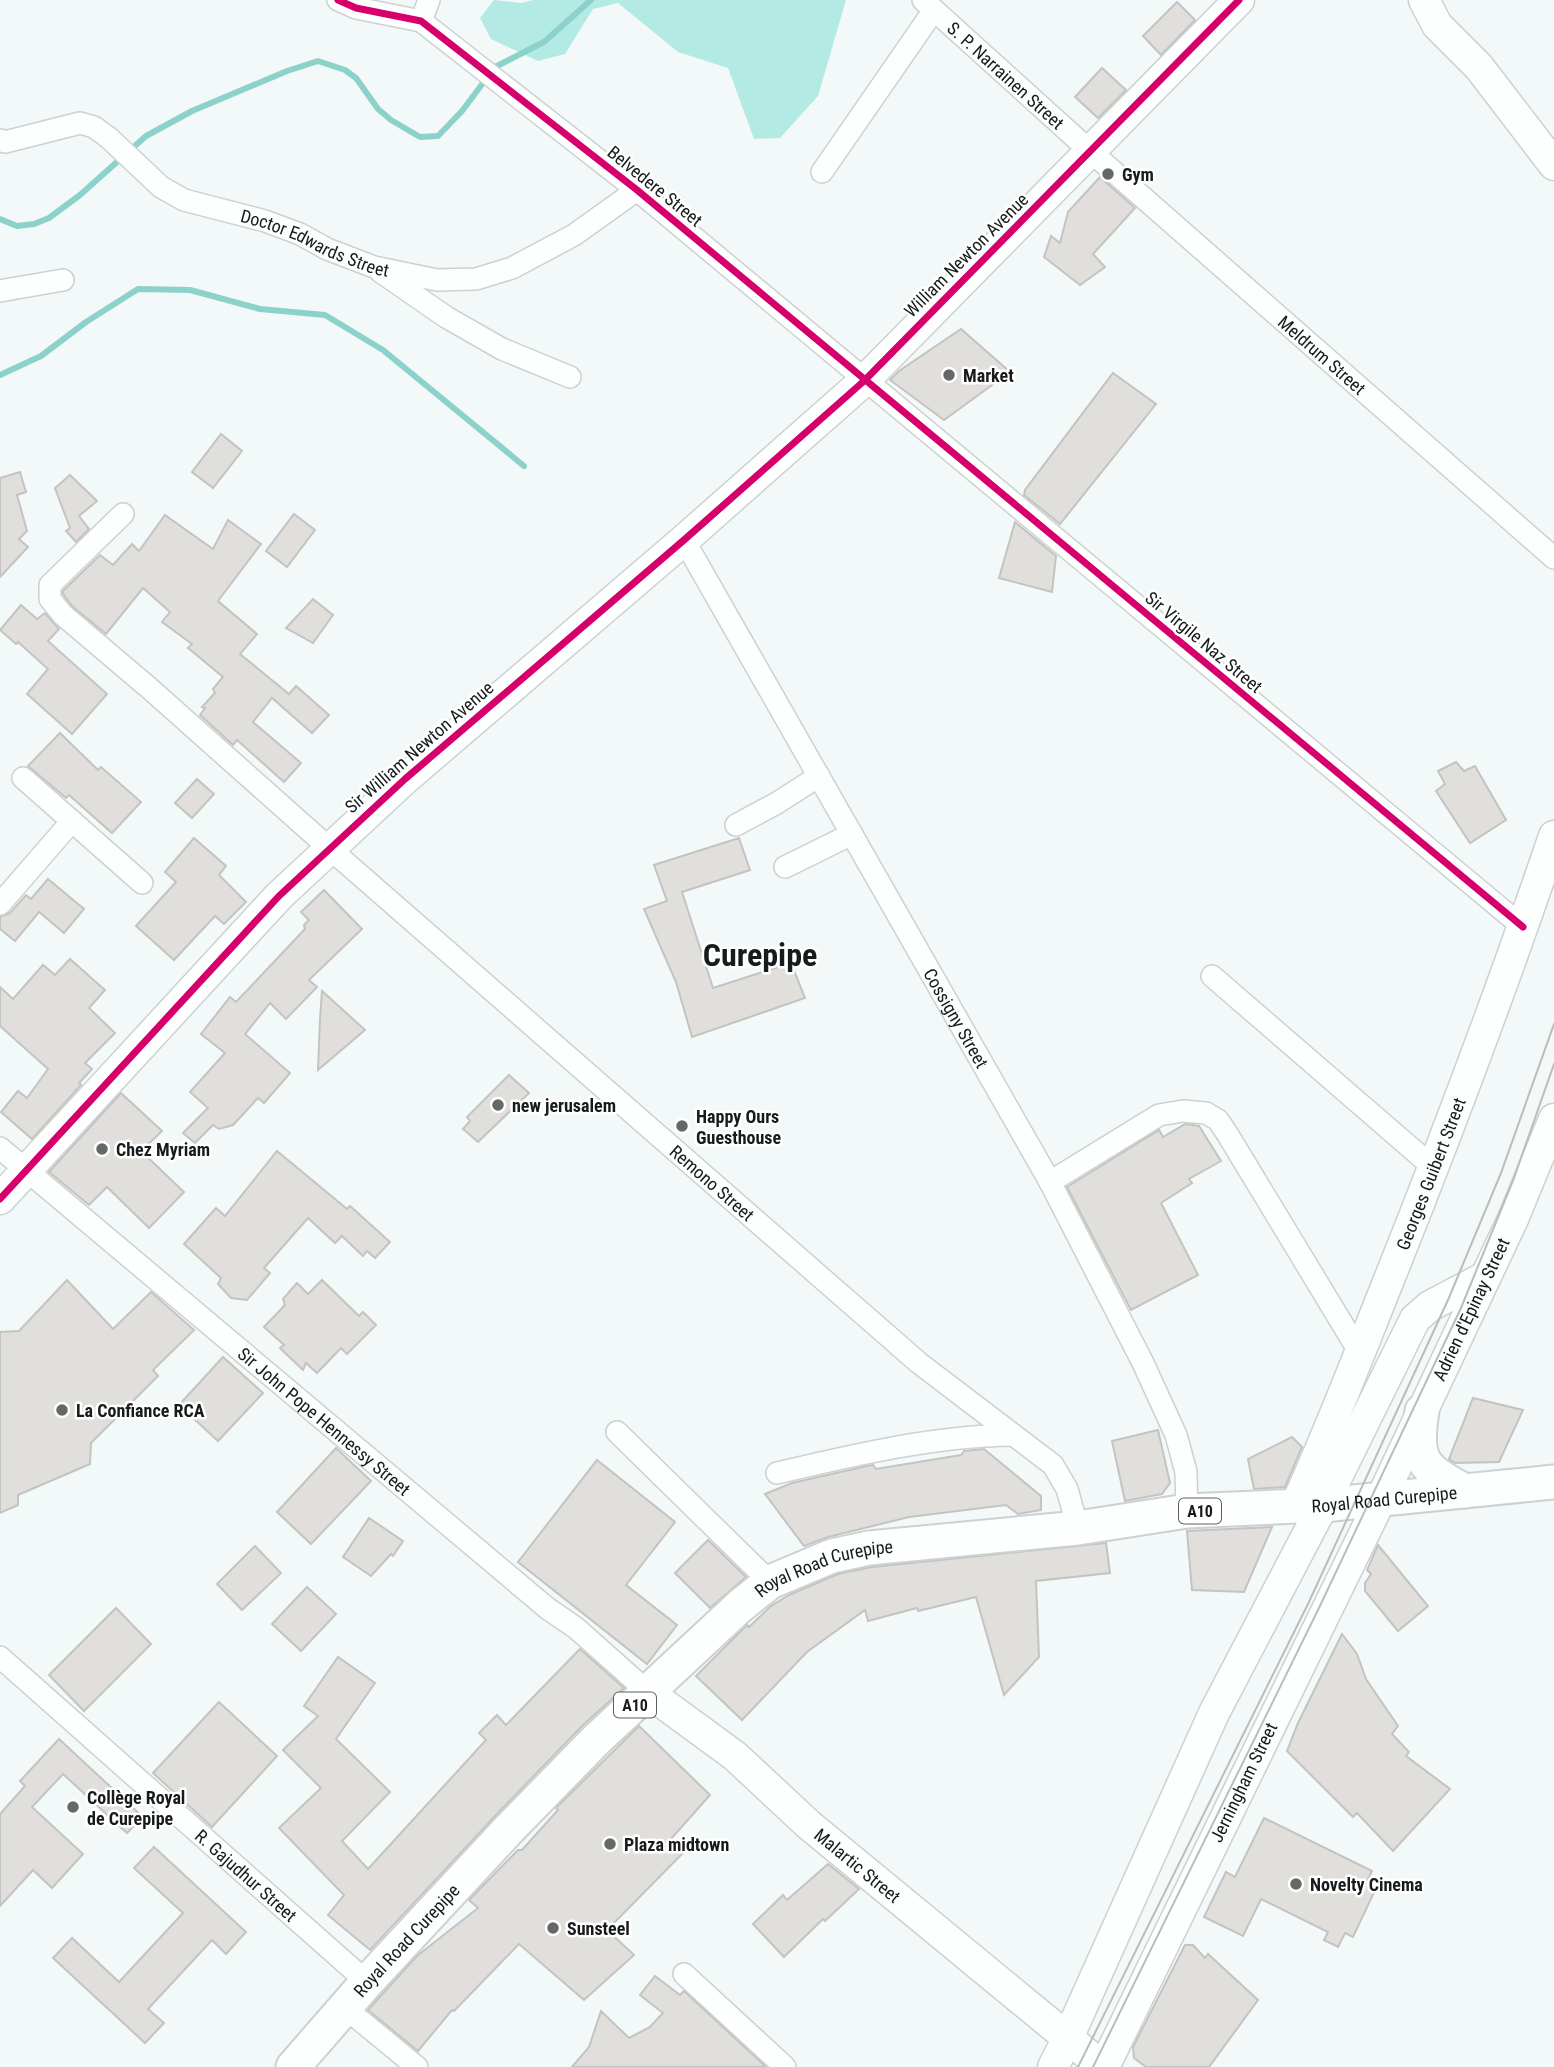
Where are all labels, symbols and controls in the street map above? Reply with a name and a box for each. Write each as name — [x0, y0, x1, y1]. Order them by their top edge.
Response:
street label: S. P. Narrainen Street — [944, 17, 1069, 133]
street label: Belvedere Street — [603, 141, 707, 231]
place label: Gym — [1122, 164, 1154, 185]
marker: Gym — [1100, 166, 1116, 182]
street label: William Newton Avenue — [900, 189, 1032, 321]
street label: Doctor Edwards Street — [239, 205, 391, 280]
street label: Meldrum Street — [1274, 311, 1370, 399]
place label: Market — [963, 365, 1014, 386]
marker: Market — [941, 367, 957, 383]
street label: Sir Virgile Naz Street — [1141, 587, 1267, 697]
street label: Sir William Newton Avenue — [341, 677, 497, 817]
district label: Curepipe — [703, 936, 817, 974]
street label: Cossigny Street — [920, 964, 993, 1071]
street label: Georges Guibert Street — [1391, 1094, 1470, 1253]
place label: new jerusalem — [512, 1095, 616, 1116]
marker: new jerusalem — [490, 1097, 506, 1113]
place label: Happy Ours Guesthouse — [696, 1106, 782, 1148]
marker: Happy Ours Guesthouse — [674, 1118, 690, 1134]
place label: Chez Myriam — [116, 1139, 210, 1160]
street label: Remono Street — [666, 1140, 759, 1225]
marker: Chez Myriam — [94, 1141, 110, 1157]
street label: Adrien d'Epinay Street — [1428, 1234, 1513, 1384]
street label: Sir John Pope Hennessy Street — [234, 1343, 415, 1499]
place label: La Confiance RCA — [76, 1400, 205, 1421]
marker: La Confiance RCA — [54, 1402, 70, 1418]
street label: Royal Road Curepipe — [1311, 1481, 1458, 1516]
road number: A10 — [1179, 1498, 1221, 1524]
street label: Royal Road Curepipe — [750, 1535, 894, 1601]
road number: A10 — [614, 1693, 656, 1718]
street label: Jerningham Street — [1205, 1719, 1281, 1845]
place label: Collège Royal de Curepipe — [87, 1787, 185, 1829]
marker: Collège Royal de Curepipe — [65, 1799, 81, 1815]
street label: Malartic Street — [811, 1824, 905, 1907]
street label: R. Gajudhur Street — [191, 1825, 301, 1926]
place label: Plaza midtown — [624, 1834, 729, 1855]
marker: Plaza midtown — [602, 1836, 618, 1852]
place label: Novelty Cinema — [1310, 1874, 1423, 1895]
marker: Novelty Cinema — [1288, 1876, 1304, 1892]
street label: Royal Road Curepipe — [349, 1879, 463, 2001]
place label: Sunsteel — [567, 1918, 630, 1939]
marker: Sunsteel — [545, 1920, 561, 1936]

